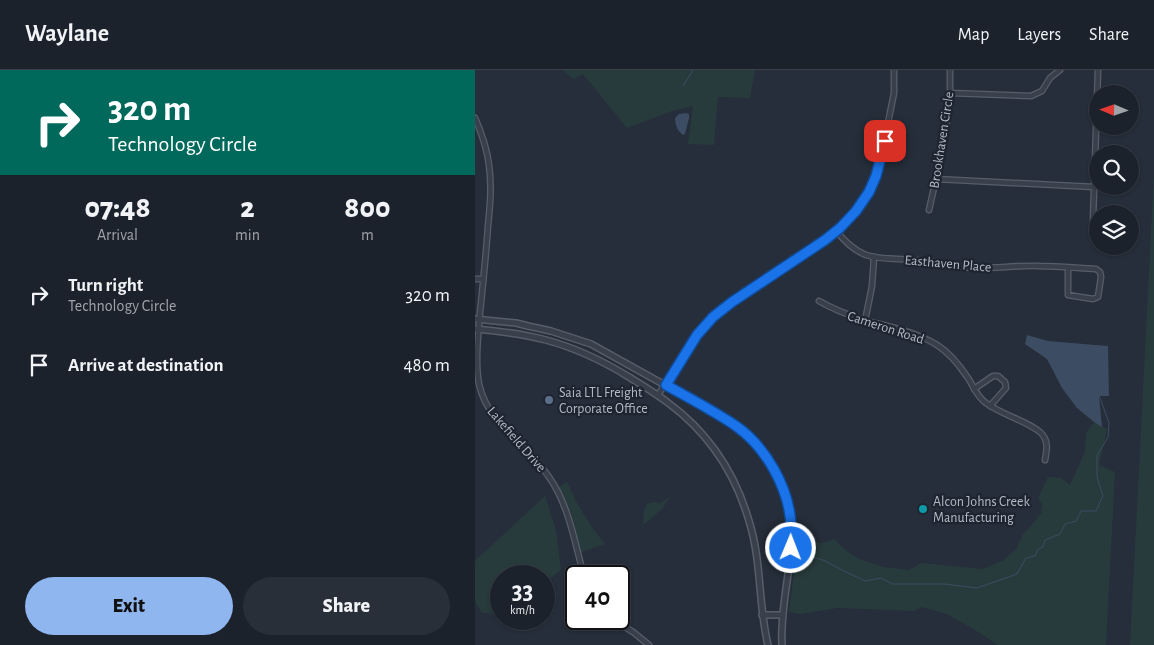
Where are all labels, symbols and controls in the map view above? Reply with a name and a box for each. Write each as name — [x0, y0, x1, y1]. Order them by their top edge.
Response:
text: Waylane — [25, 22, 109, 46]
text: Map — [958, 26, 989, 44]
text: Layers — [1017, 26, 1061, 44]
text: Share — [1089, 26, 1129, 44]
north arrow — [1089, 85, 1139, 135]
map controls — [1089, 85, 1139, 255]
icon: right — [25, 90, 90, 155]
street label: Brookhaven Circle — [927, 91, 957, 190]
text: 320 m — [108, 92, 191, 127]
pin — [864, 120, 906, 162]
icon: arrive — [871, 127, 899, 155]
text: Technology Circle — [108, 133, 257, 155]
button: search — [1089, 145, 1139, 195]
text: 07:48 — [84, 193, 151, 223]
text: 2 — [240, 193, 255, 223]
text: 800 — [344, 193, 391, 223]
button: layers — [1089, 205, 1139, 255]
text: Arrival — [97, 227, 138, 243]
text: min — [235, 227, 260, 243]
text: m — [361, 227, 374, 243]
street label: Easthaven Place — [904, 253, 992, 275]
text: Turn right — [68, 276, 143, 295]
icon: right — [25, 281, 53, 309]
text: 320 m — [405, 286, 450, 305]
text: Technology Circle — [68, 298, 177, 314]
street label: Cameron Road — [846, 309, 926, 347]
icon: arrive — [25, 351, 53, 379]
text: Arrive at destination — [68, 356, 224, 375]
text: 480 m — [403, 356, 450, 375]
place label: Saia LTL Freight Corporate Office — [559, 386, 648, 416]
marker: Saia LTL Freight Corporate Office — [543, 394, 555, 406]
street label: Lakefield Drive — [484, 404, 548, 475]
place label: Alcon Johns Creek Manufacturing — [933, 495, 1030, 525]
marker: Alcon Johns Creek Manufacturing — [917, 503, 929, 515]
position arrow — [764, 521, 816, 573]
speed limit sign: 40 — [565, 565, 630, 630]
button: Exit — [25, 577, 233, 635]
button: Share — [243, 577, 450, 635]
text: 33 — [512, 579, 533, 604]
text: km/h — [510, 604, 535, 616]

